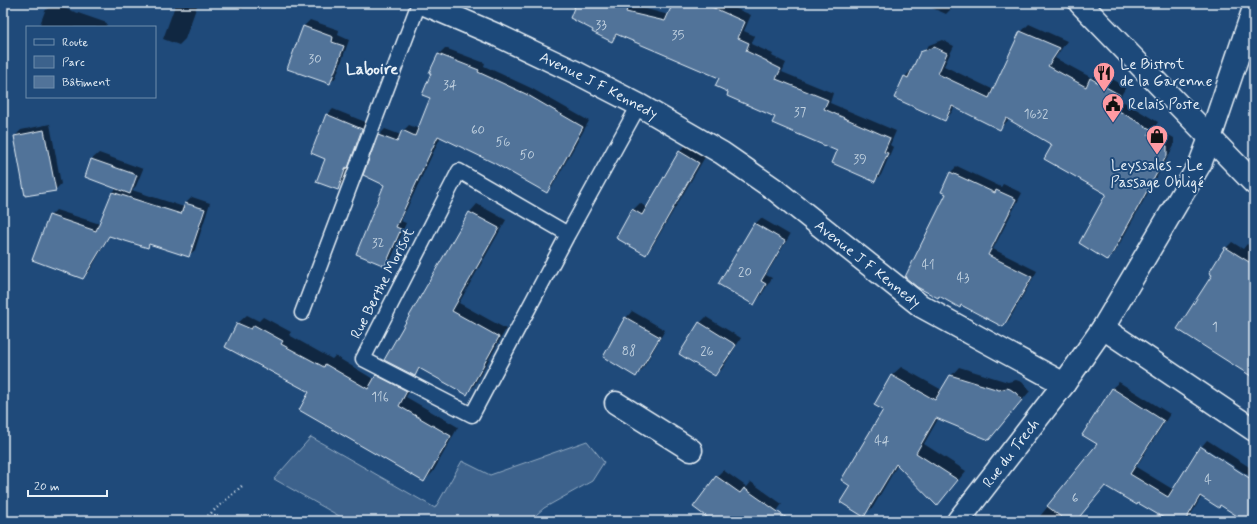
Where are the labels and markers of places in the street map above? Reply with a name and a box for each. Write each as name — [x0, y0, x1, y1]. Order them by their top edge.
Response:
place label: Le Bistrot de la Garenne — [1120, 55, 1213, 92]
restaurant icon: Le Bistrot de la Garenne — [1091, 60, 1117, 93]
public building icon: Relais Poste — [1100, 91, 1126, 124]
place label: Relais Poste — [1128, 95, 1200, 115]
shop icon: Leyssales - Le Passage Obligé — [1144, 123, 1170, 156]
place label: Leyssales - Le Passage Obligé — [1110, 156, 1204, 193]

